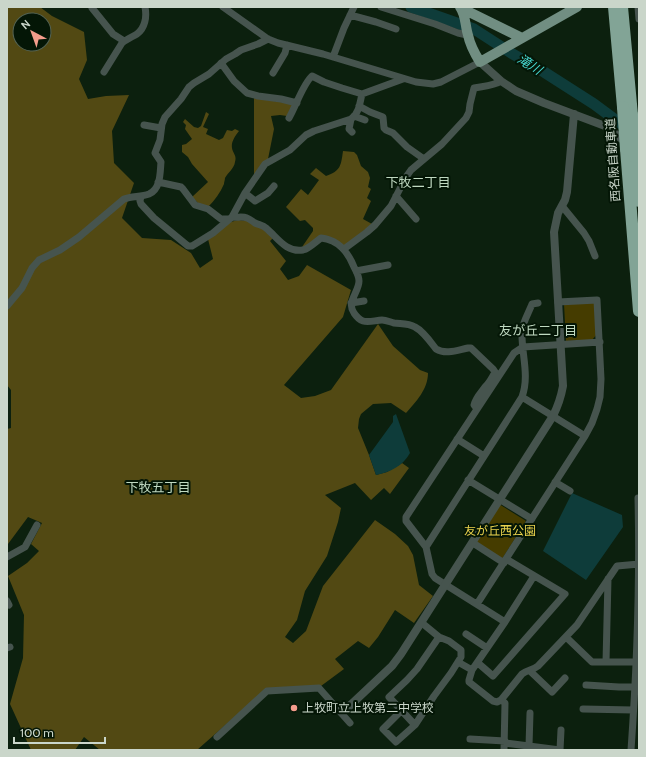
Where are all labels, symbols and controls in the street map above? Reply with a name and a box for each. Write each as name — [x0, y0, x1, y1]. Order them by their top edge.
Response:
north arrow — [12, 12, 52, 52]
text: N — [18, 17, 33, 32]
water label: 滝川 — [515, 50, 547, 79]
street label: 西名阪自動車道 — [602, 118, 623, 202]
district label: 下牧二丁目 — [385, 174, 451, 190]
district label: 友が丘二丁目 — [499, 322, 577, 338]
district label: 下牧五丁目 — [125, 479, 191, 495]
park label: 友が丘西公園 — [464, 523, 536, 538]
place label: 上牧町立上牧第二中学校 — [302, 700, 434, 715]
marker: 上牧町立上牧第二中学校 — [289, 703, 299, 713]
scale bar — [14, 719, 105, 745]
text: 100 m — [20, 725, 54, 740]

